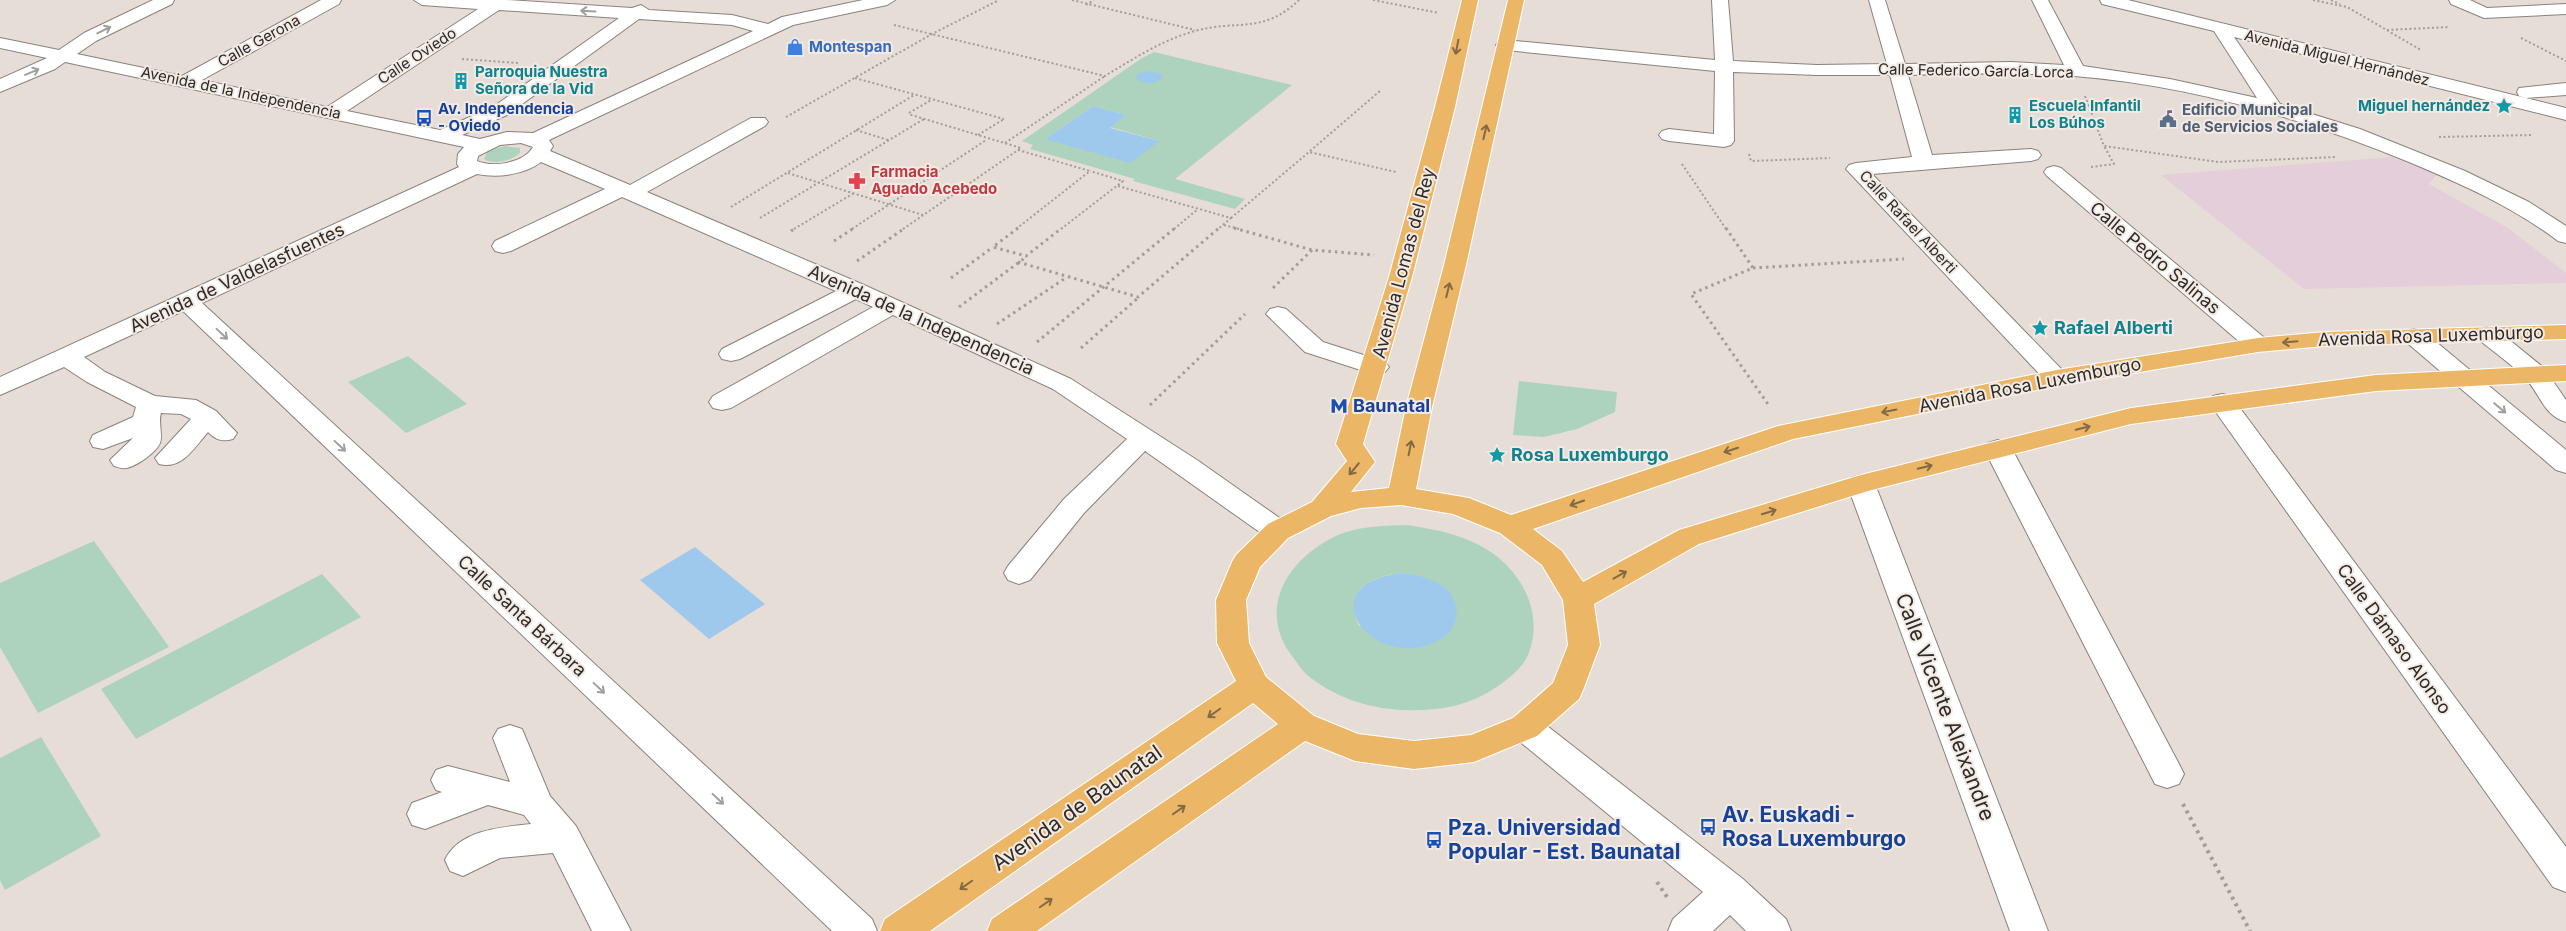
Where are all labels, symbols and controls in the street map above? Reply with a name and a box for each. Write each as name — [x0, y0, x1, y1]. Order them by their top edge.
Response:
one-way arrow — [580, 6, 596, 15]
street label: Calle Gerona — [214, 10, 303, 71]
street label: Calle Oviedo — [374, 23, 460, 88]
one-way arrow — [96, 25, 111, 34]
street label: Avenida Miguel Hernández — [2242, 25, 2432, 90]
shop icon: Montespan — [785, 37, 805, 57]
place label: Montespan — [809, 37, 892, 56]
one-way arrow — [1451, 39, 1461, 55]
street label: Calle Federico García Lorca — [1878, 59, 2074, 82]
street label: Avenida de la Independencia — [139, 62, 343, 123]
place label: Parroquia Nuestra Señora de la Vid — [475, 62, 608, 98]
one-way arrow — [24, 67, 39, 77]
building icon: Parroquia Nuestra Señora de la Vid — [451, 71, 471, 91]
place label: Escuela Infantil Los Búhos — [2029, 96, 2141, 132]
place label: Miguel hernández — [2358, 96, 2490, 115]
place icon: Miguel hernández — [2494, 96, 2514, 116]
place label: Av. Independencia - Oviedo — [438, 99, 574, 135]
place label: Edificio Municipal de Servicios Sociales — [2182, 100, 2338, 136]
building icon: Escuela Infantil Los Búhos — [2005, 105, 2025, 125]
bus stop icon: Av. Independencia - Oviedo — [414, 108, 434, 128]
public building icon: Edificio Municipal de Servicios Sociales — [2158, 109, 2178, 129]
one-way arrow — [1481, 125, 1490, 141]
place label: Farmacia Aguado Acebedo — [871, 162, 997, 198]
street label: Avenida Lomas del Rey — [1368, 165, 1439, 361]
street label: Calle Rafael Alberti — [1856, 166, 1961, 277]
pharmacy icon: Farmacia Aguado Acebedo — [847, 171, 867, 191]
street label: Calle Pedro Salinas — [2086, 197, 2225, 318]
street label: Avenida de Valdelasfuentes — [126, 218, 348, 337]
street label: Avenida de la Independencia — [805, 260, 1037, 379]
one-way arrow — [1444, 283, 1454, 299]
place label: Rafael Alberti — [2054, 317, 2173, 338]
place icon: Rafael Alberti — [2030, 318, 2050, 338]
street label: Avenida Rosa Luxemburgo — [2318, 321, 2544, 350]
one-way arrow — [216, 328, 228, 340]
one-way arrow — [2282, 337, 2298, 347]
street label: Avenida Rosa Luxemburgo — [1917, 353, 2143, 416]
place label: Baunatal — [1353, 395, 1430, 416]
metro station icon: Baunatal — [1329, 396, 1349, 416]
one-way arrow — [2493, 403, 2506, 414]
one-way arrow — [1881, 407, 1897, 417]
one-way arrow — [2074, 423, 2090, 432]
one-way arrow — [334, 440, 347, 452]
one-way arrow — [1406, 441, 1416, 457]
place label: Rosa Luxemburgo — [1511, 444, 1669, 465]
place icon: Rosa Luxemburgo — [1487, 445, 1507, 465]
one-way arrow — [1724, 446, 1739, 455]
one-way arrow — [1349, 462, 1360, 475]
one-way arrow — [1917, 462, 1933, 471]
one-way arrow — [1570, 499, 1586, 508]
one-way arrow — [1761, 507, 1776, 516]
street label: Calle Santa Bárbara — [454, 551, 591, 681]
street label: Calle Dámaso Alonso — [2333, 560, 2456, 718]
one-way arrow — [1613, 570, 1627, 580]
street label: Calle Vicente Aleixandre — [1890, 590, 2000, 824]
one-way arrow — [593, 682, 606, 694]
one-way arrow — [1207, 708, 1221, 718]
street label: Avenida de Baunatal — [987, 739, 1167, 876]
one-way arrow — [712, 793, 724, 805]
place label: Av. Euskadi - Rosa Luxemburgo — [1722, 802, 1906, 851]
one-way arrow — [1172, 805, 1186, 816]
place label: Pza. Universidad Popular - Est. Baunatal — [1448, 815, 1680, 864]
bus stop icon: Av. Euskadi - Rosa Luxemburgo — [1698, 817, 1718, 837]
bus stop icon: Pza. Universidad Popular - Est. Baunatal — [1424, 830, 1444, 850]
one-way arrow — [959, 880, 973, 890]
one-way arrow — [1039, 898, 1053, 908]

